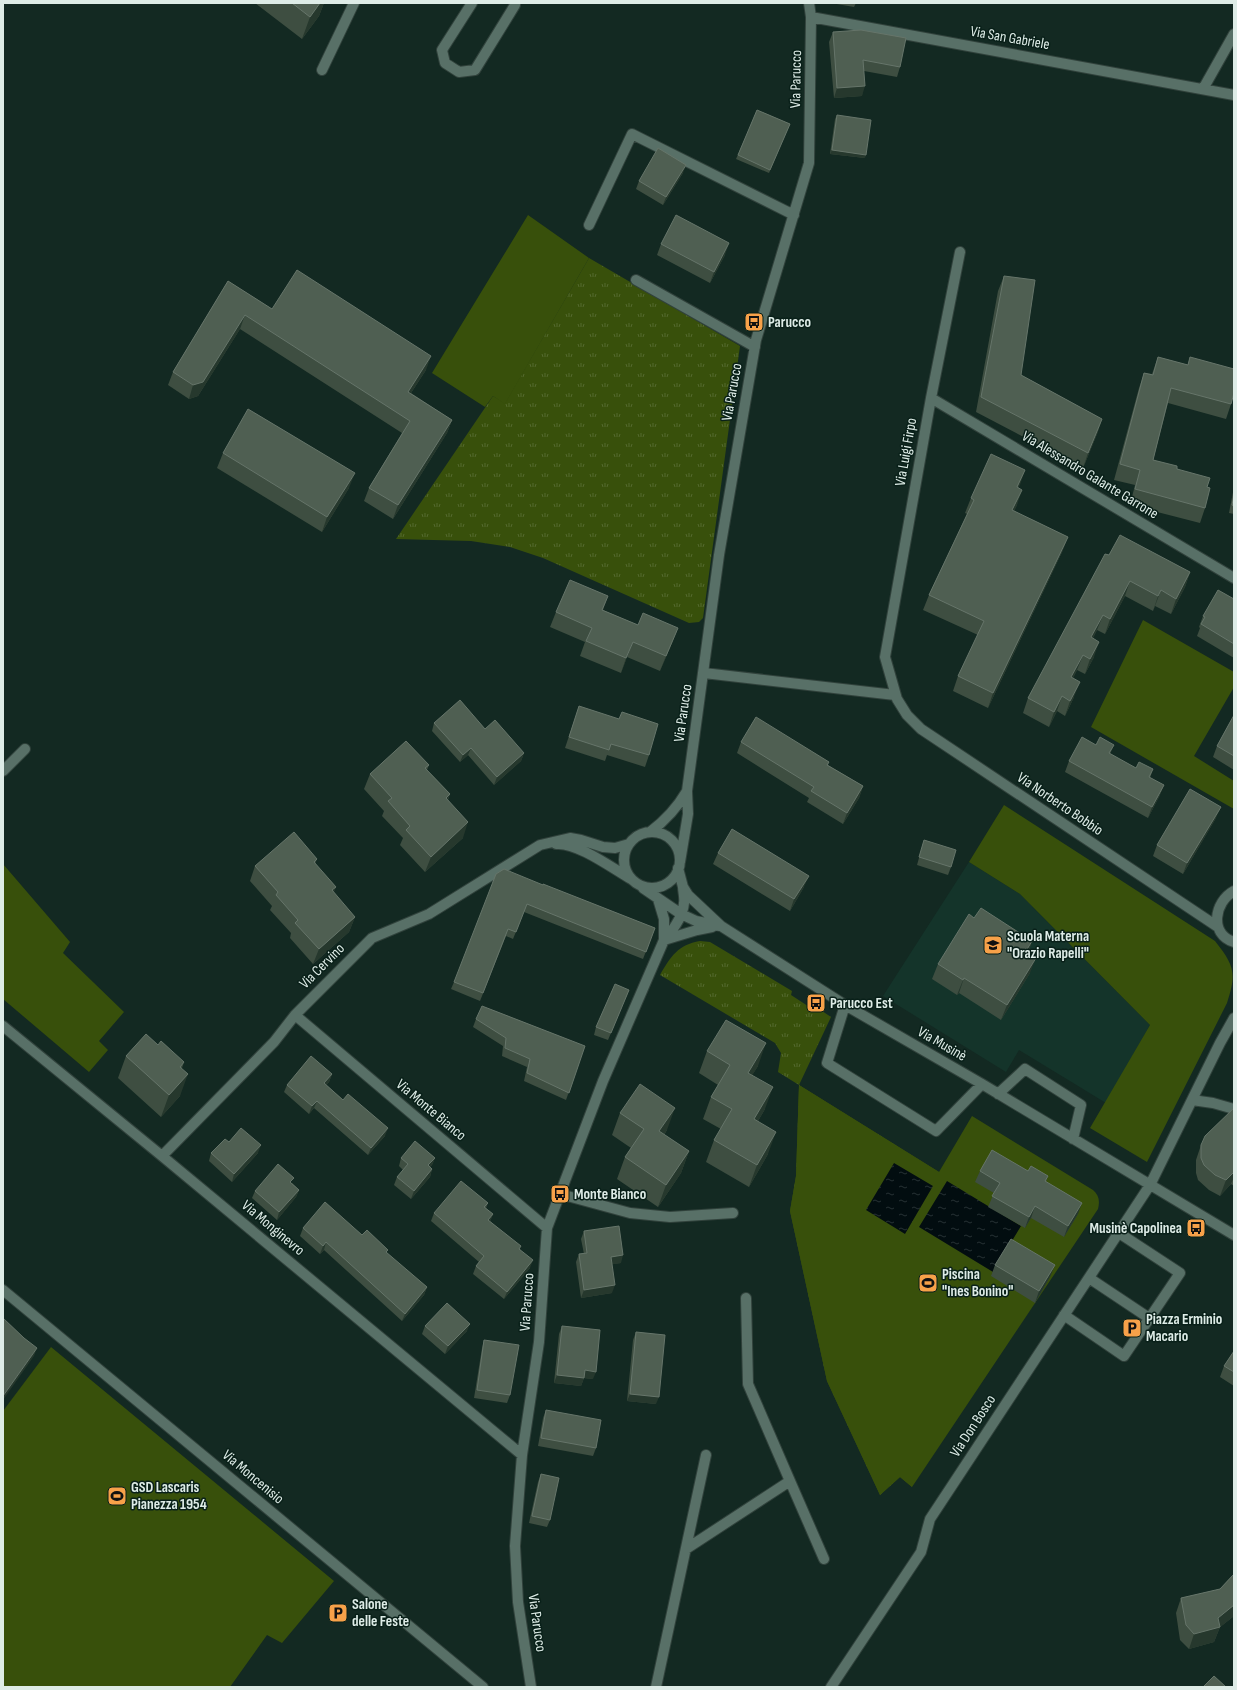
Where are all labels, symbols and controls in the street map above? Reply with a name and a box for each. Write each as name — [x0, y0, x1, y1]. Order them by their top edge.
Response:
street label: Via San Gabriele — [969, 22, 1051, 54]
street label: Via Parucco — [786, 50, 806, 108]
bus stop icon: Parucco — [743, 311, 765, 333]
place label: Parucco — [768, 313, 811, 332]
street label: Via Parucco — [718, 362, 746, 422]
street label: Via Luigi Firpo — [891, 416, 921, 488]
street label: Via Alessandro Galante Garrone — [1018, 427, 1162, 523]
street label: Via Parucco — [670, 683, 696, 743]
street label: Via Norberto Bobbio — [1013, 768, 1107, 840]
place label: Scuola Materna "Orazio Rapelli" — [1007, 927, 1089, 963]
school or university icon: Scuola Materna "Orazio Rapelli" — [982, 934, 1004, 956]
street label: Via Cervino — [295, 939, 349, 993]
bus stop icon: Parucco Est — [805, 992, 827, 1014]
place label: Parucco Est — [830, 994, 893, 1013]
street label: Via Musinè — [914, 1022, 970, 1066]
street label: Via Monte Bianco — [392, 1075, 470, 1145]
bus stop icon: Monte Bianco — [549, 1183, 571, 1205]
place label: Monte Bianco — [574, 1185, 646, 1204]
street label: Via Monginevro — [238, 1196, 308, 1260]
bus stop icon: Musinè Capolinea — [1185, 1217, 1207, 1239]
place label: Musinè Capolinea — [1090, 1219, 1182, 1238]
place label: Piscina "Ines Bonino" — [942, 1265, 1013, 1301]
street label: Via Parucco — [515, 1272, 539, 1332]
sports icon: Piscina "Ines Bonino" — [917, 1272, 939, 1294]
place label: Piazza Erminio Macario — [1146, 1310, 1222, 1346]
parking icon: Piazza Erminio Macario — [1121, 1317, 1143, 1339]
street label: Via Don Bosco — [946, 1391, 1000, 1461]
street label: Via Moncenisio — [218, 1446, 288, 1508]
place label: GSD Lascaris Pianezza 1954 — [131, 1478, 207, 1514]
sports icon: GSD Lascaris Pianezza 1954 — [106, 1485, 128, 1507]
street label: Via Parucco — [524, 1593, 550, 1653]
place label: Salone delle Feste — [352, 1595, 409, 1631]
parking icon: Salone delle Feste — [327, 1602, 349, 1624]

